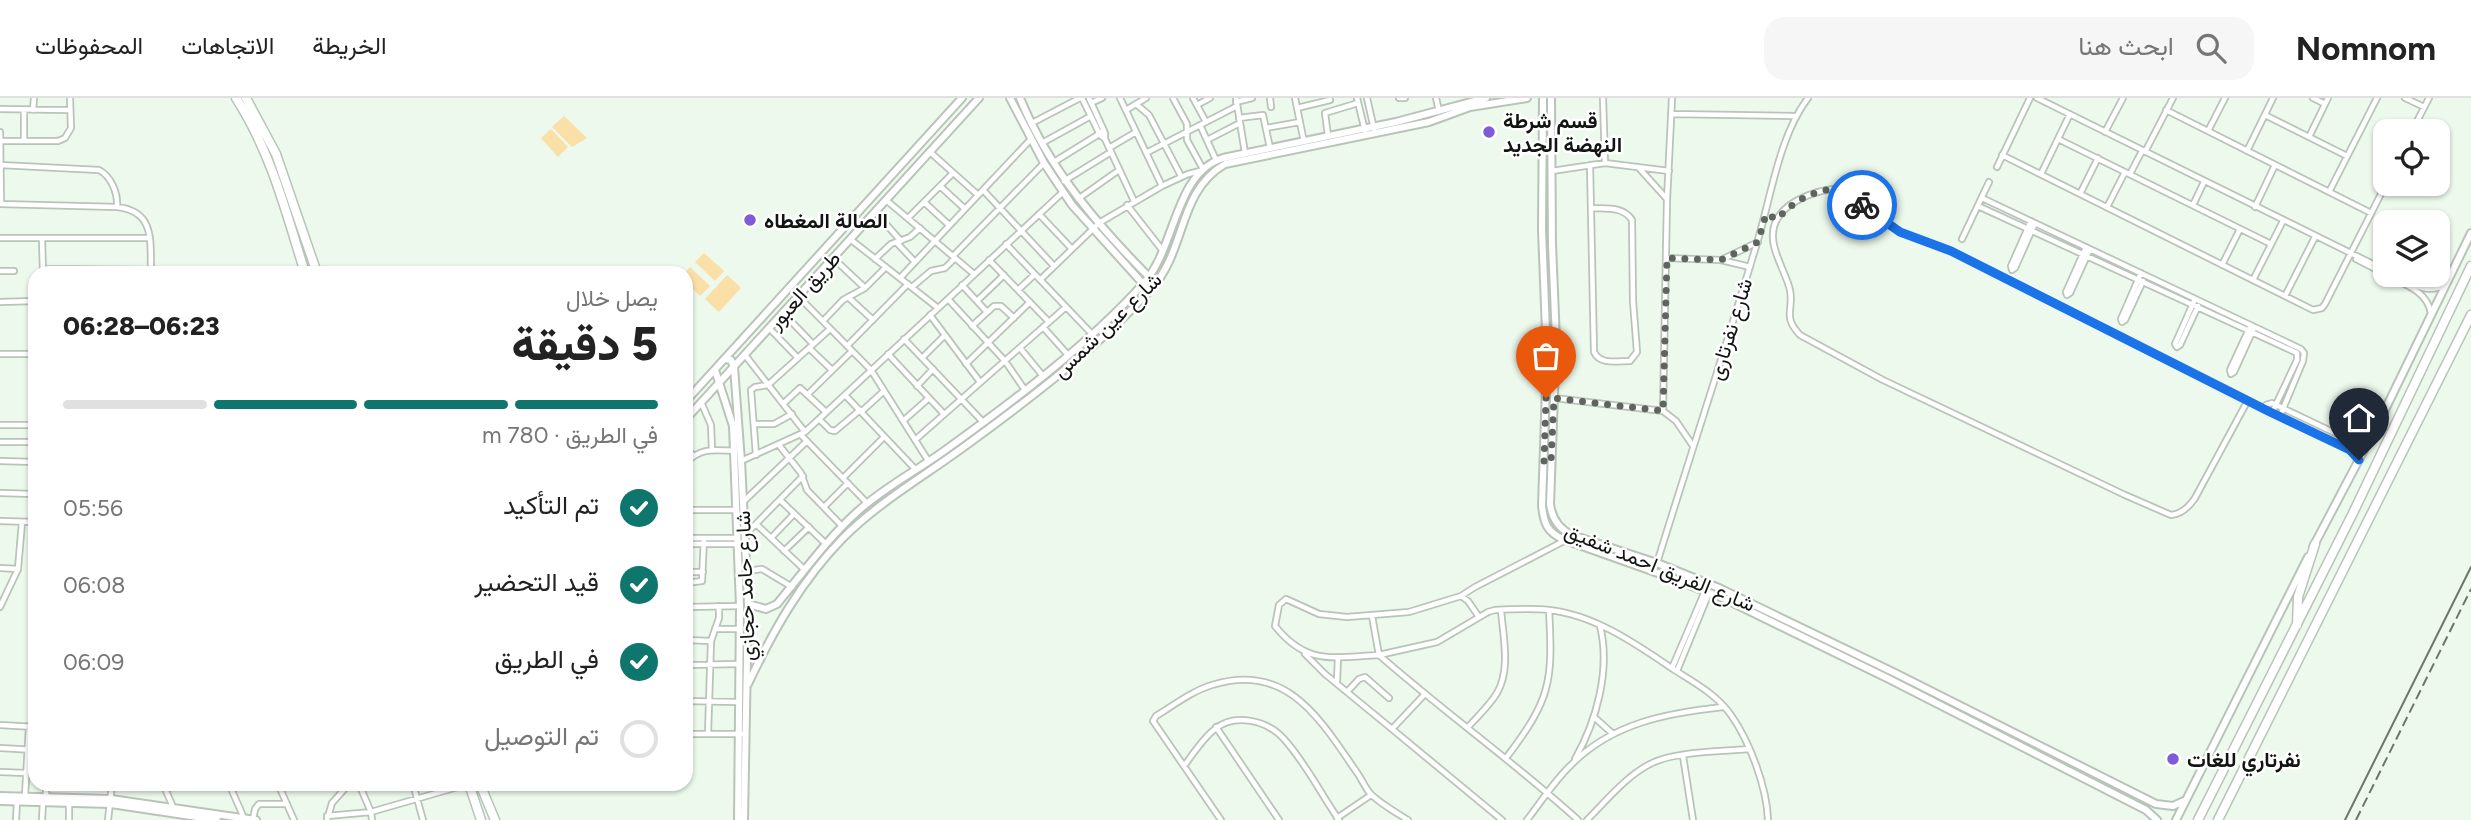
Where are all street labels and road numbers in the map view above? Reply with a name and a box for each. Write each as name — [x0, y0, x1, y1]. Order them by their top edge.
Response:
street label: طريق العبور — [762, 246, 846, 336]
street label: شارع عين شمس — [1047, 267, 1168, 385]
street label: شارع نفرتارى — [1703, 275, 1759, 383]
street label: شارع حامد حجازي — [730, 510, 765, 662]
street label: شارع الفريق احمد شفيق — [1560, 517, 1759, 618]

